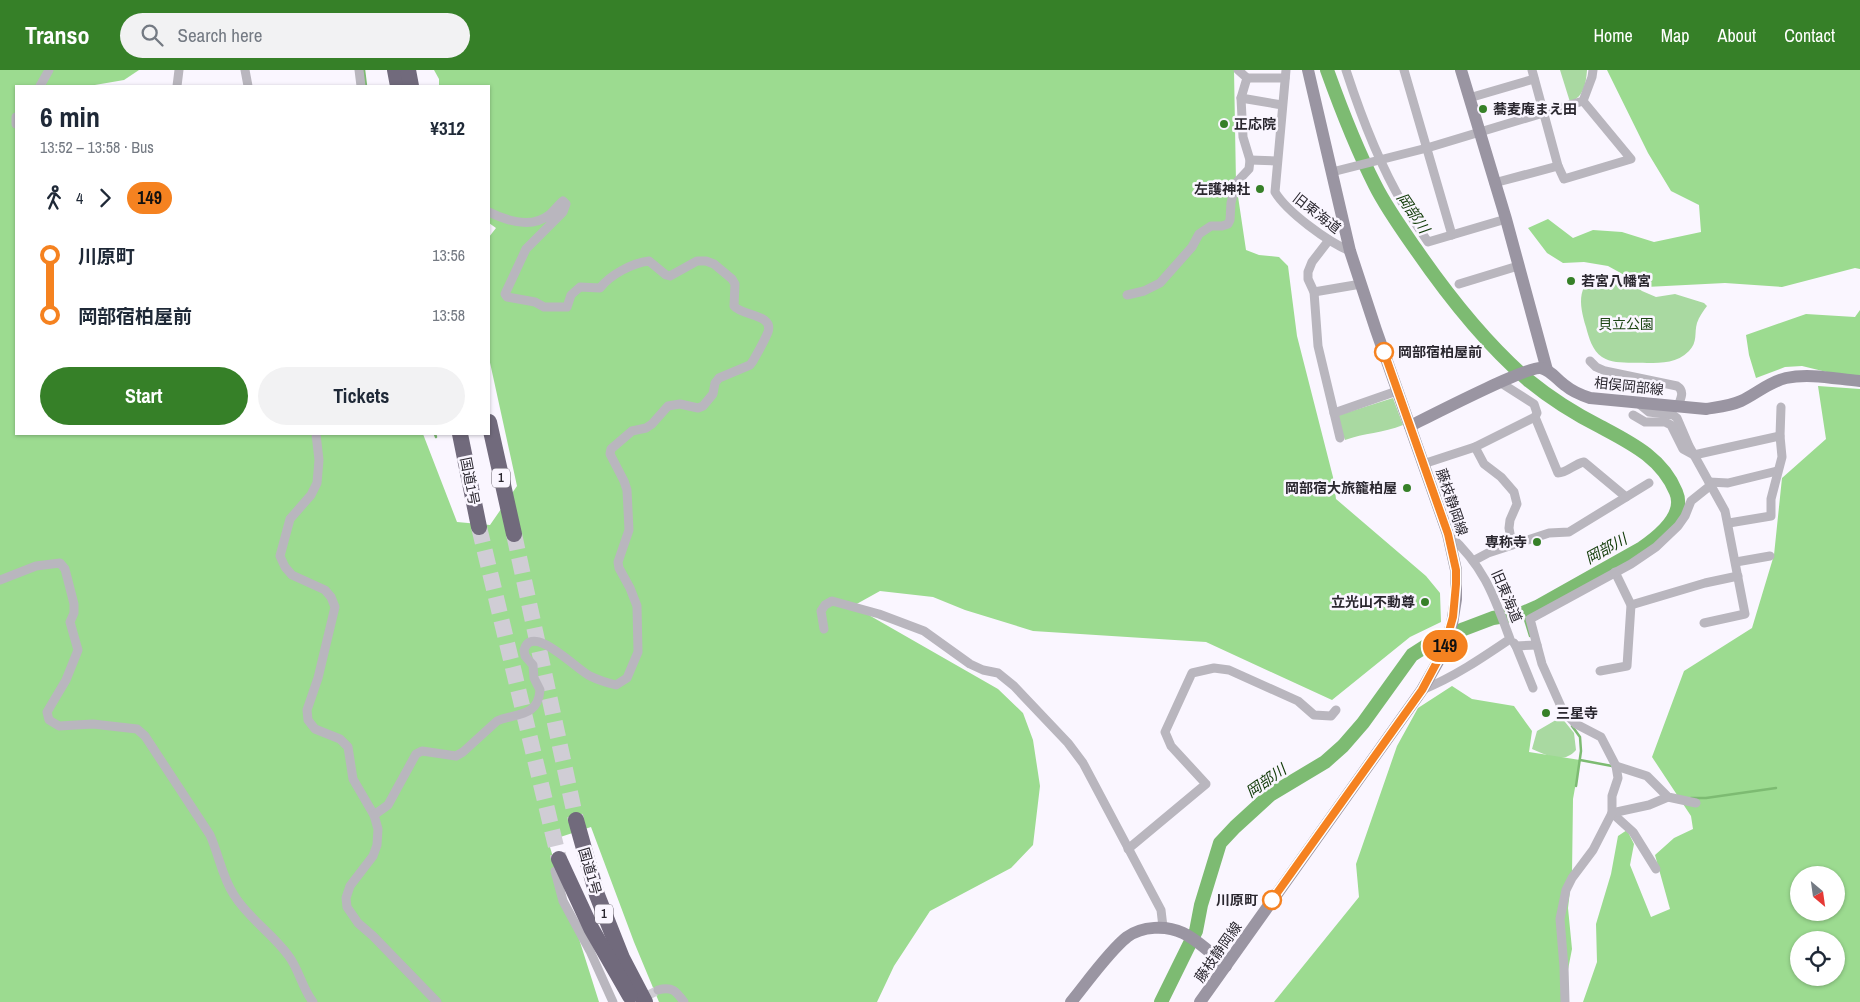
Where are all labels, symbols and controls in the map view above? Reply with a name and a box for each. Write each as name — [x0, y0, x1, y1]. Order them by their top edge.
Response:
search box — [120, 13, 470, 58]
text: Transo — [25, 19, 90, 51]
icon: search — [138, 21, 166, 49]
text: Search here — [178, 22, 262, 48]
text: Home — [1593, 23, 1633, 48]
text: Map — [1661, 23, 1690, 48]
text: About — [1718, 23, 1756, 48]
text: Contact — [1784, 23, 1835, 48]
text: 6 min — [40, 98, 100, 136]
place label: 蕎麦庵まえ田 — [1493, 100, 1577, 118]
marker: 蕎麦庵まえ田 — [1477, 103, 1489, 115]
text: ¥312 — [430, 115, 465, 141]
place label: 正応院 — [1234, 115, 1276, 133]
marker: 正応院 — [1218, 118, 1230, 130]
text: 13:52 – 13:58 · Bus — [40, 136, 154, 158]
place label: 左護神社 — [1194, 180, 1250, 198]
marker: 左護神社 — [1254, 183, 1266, 195]
icon: walk — [40, 184, 68, 212]
icon: forward — [91, 184, 119, 212]
text: 149 — [137, 185, 162, 210]
text: 4 — [76, 187, 83, 209]
water label: 岡部川 — [1392, 188, 1436, 239]
street label: 旧東海道 — [1289, 189, 1345, 237]
text: 川原町 — [78, 243, 135, 269]
text: 13:56 — [432, 244, 465, 266]
place label: 若宮八幡宮 — [1581, 272, 1651, 290]
marker: 若宮八幡宮 — [1565, 275, 1577, 287]
text: 岡部宿柏屋前 — [78, 303, 192, 329]
text: 13:58 — [432, 304, 465, 326]
park label: 貝立公園 — [1598, 315, 1654, 333]
marker: 岡部宿柏屋前 — [1374, 342, 1394, 362]
place label: 岡部宿柏屋前 — [1398, 343, 1482, 361]
button: Start — [40, 367, 248, 425]
button: Tickets — [258, 367, 465, 425]
street label: 相俣岡部線 — [1593, 373, 1665, 399]
street label: 国道1号 — [457, 456, 483, 506]
street label: 藤枝静岡線 — [1432, 466, 1472, 538]
road number: 1 — [492, 468, 510, 488]
place label: 岡部宿大旅籠柏屋 — [1285, 479, 1397, 497]
marker: 岡部宿大旅籠柏屋 — [1401, 482, 1413, 494]
water label: 岡部川 — [1581, 528, 1632, 569]
place label: 専称寺 — [1485, 533, 1527, 551]
marker: 専称寺 — [1531, 536, 1543, 548]
street label: 旧東海道 — [1488, 567, 1526, 625]
place label: 立光山不動尊 — [1331, 593, 1415, 611]
marker: 立光山不動尊 — [1419, 596, 1431, 608]
line badge: 149 — [1416, 630, 1474, 662]
text: 149 — [1433, 633, 1457, 658]
place label: 三星寺 — [1556, 704, 1598, 722]
marker: 三星寺 — [1540, 707, 1552, 719]
water label: 岡部川 — [1241, 758, 1292, 802]
street label: 国道1号 — [575, 845, 605, 897]
north arrow — [1790, 866, 1845, 921]
map controls — [1790, 866, 1845, 986]
marker: 川原町 — [1262, 890, 1282, 910]
place label: 川原町 — [1216, 891, 1258, 909]
road number: 1 — [595, 904, 613, 924]
street label: 藤枝静岡線 — [1191, 918, 1245, 986]
button: locate — [1790, 931, 1845, 986]

